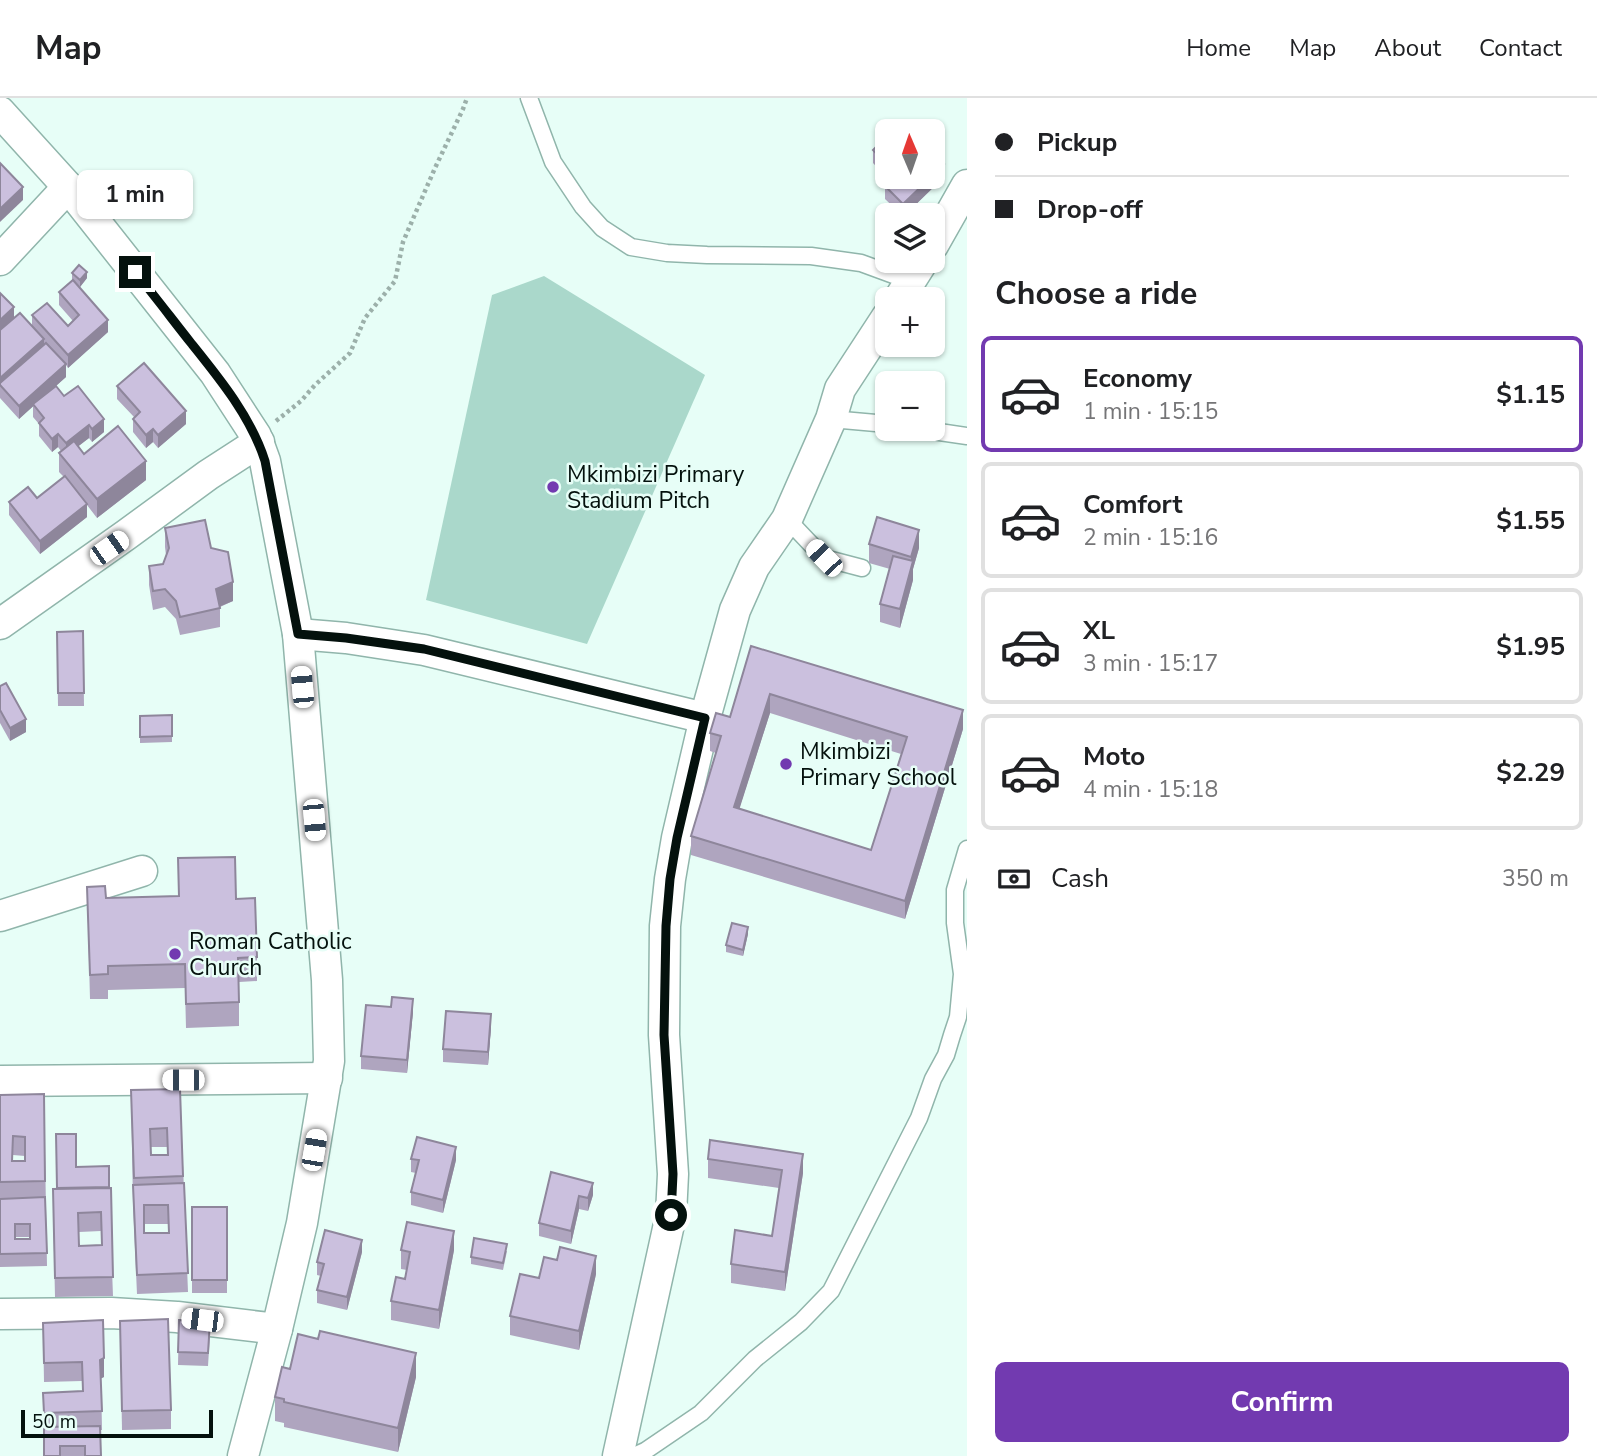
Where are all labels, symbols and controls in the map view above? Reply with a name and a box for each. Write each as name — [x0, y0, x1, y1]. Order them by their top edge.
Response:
text: Map — [35, 26, 102, 71]
text: Home — [1186, 32, 1251, 64]
text: Map — [1289, 32, 1336, 64]
text: About — [1374, 32, 1441, 64]
text: Contact — [1479, 32, 1562, 64]
north arrow — [875, 119, 945, 189]
map controls — [875, 119, 945, 441]
text: Pickup — [1037, 125, 1117, 160]
callout: 1 min — [77, 170, 193, 220]
text: 1 min — [105, 179, 165, 210]
text: Drop-off — [1037, 192, 1143, 227]
button: layers — [875, 203, 945, 273]
route end — [119, 256, 151, 288]
text: Choose a ride — [995, 272, 1197, 315]
button: + — [875, 287, 945, 357]
text: Economy — [1083, 361, 1192, 396]
icon: car — [999, 363, 1062, 426]
button: − — [875, 371, 945, 441]
text: $1.15 — [1496, 377, 1565, 412]
text: 1 min · 15:15 — [1083, 396, 1218, 427]
place label: Mkimbizi Primary Stadium Pitch — [567, 459, 745, 516]
marker: Mkimbizi Primary Stadium Pitch — [545, 479, 561, 495]
text: Comfort — [1083, 487, 1183, 522]
icon: car — [999, 489, 1062, 552]
text: $1.55 — [1496, 503, 1565, 538]
text: 2 min · 15:16 — [1083, 522, 1218, 553]
car — [86, 527, 133, 569]
car — [802, 536, 847, 580]
text: XL — [1083, 613, 1115, 648]
icon: car — [999, 615, 1062, 678]
text: $1.95 — [1496, 629, 1565, 664]
text: 3 min · 15:17 — [1083, 648, 1218, 679]
car — [290, 665, 315, 709]
place label: Mkimbizi Primary School — [800, 736, 957, 793]
text: Moto — [1083, 739, 1145, 774]
icon: car — [999, 741, 1062, 804]
text: $2.29 — [1496, 755, 1565, 790]
marker: Mkimbizi Primary School — [778, 756, 794, 772]
text: 4 min · 15:18 — [1083, 774, 1218, 805]
car — [302, 798, 327, 842]
icon: cash — [995, 860, 1033, 898]
text: Cash — [1051, 861, 1109, 896]
text: 350 m — [1502, 863, 1569, 894]
place label: Roman Catholic Church — [189, 926, 352, 983]
marker: Roman Catholic Church — [167, 946, 183, 962]
car — [163, 1070, 205, 1091]
car — [301, 1127, 328, 1173]
route start — [655, 1199, 687, 1231]
car — [180, 1307, 225, 1333]
button: Confirm — [995, 1362, 1569, 1442]
scale bar — [21, 1407, 214, 1439]
text: 50 m — [32, 1409, 76, 1435]

